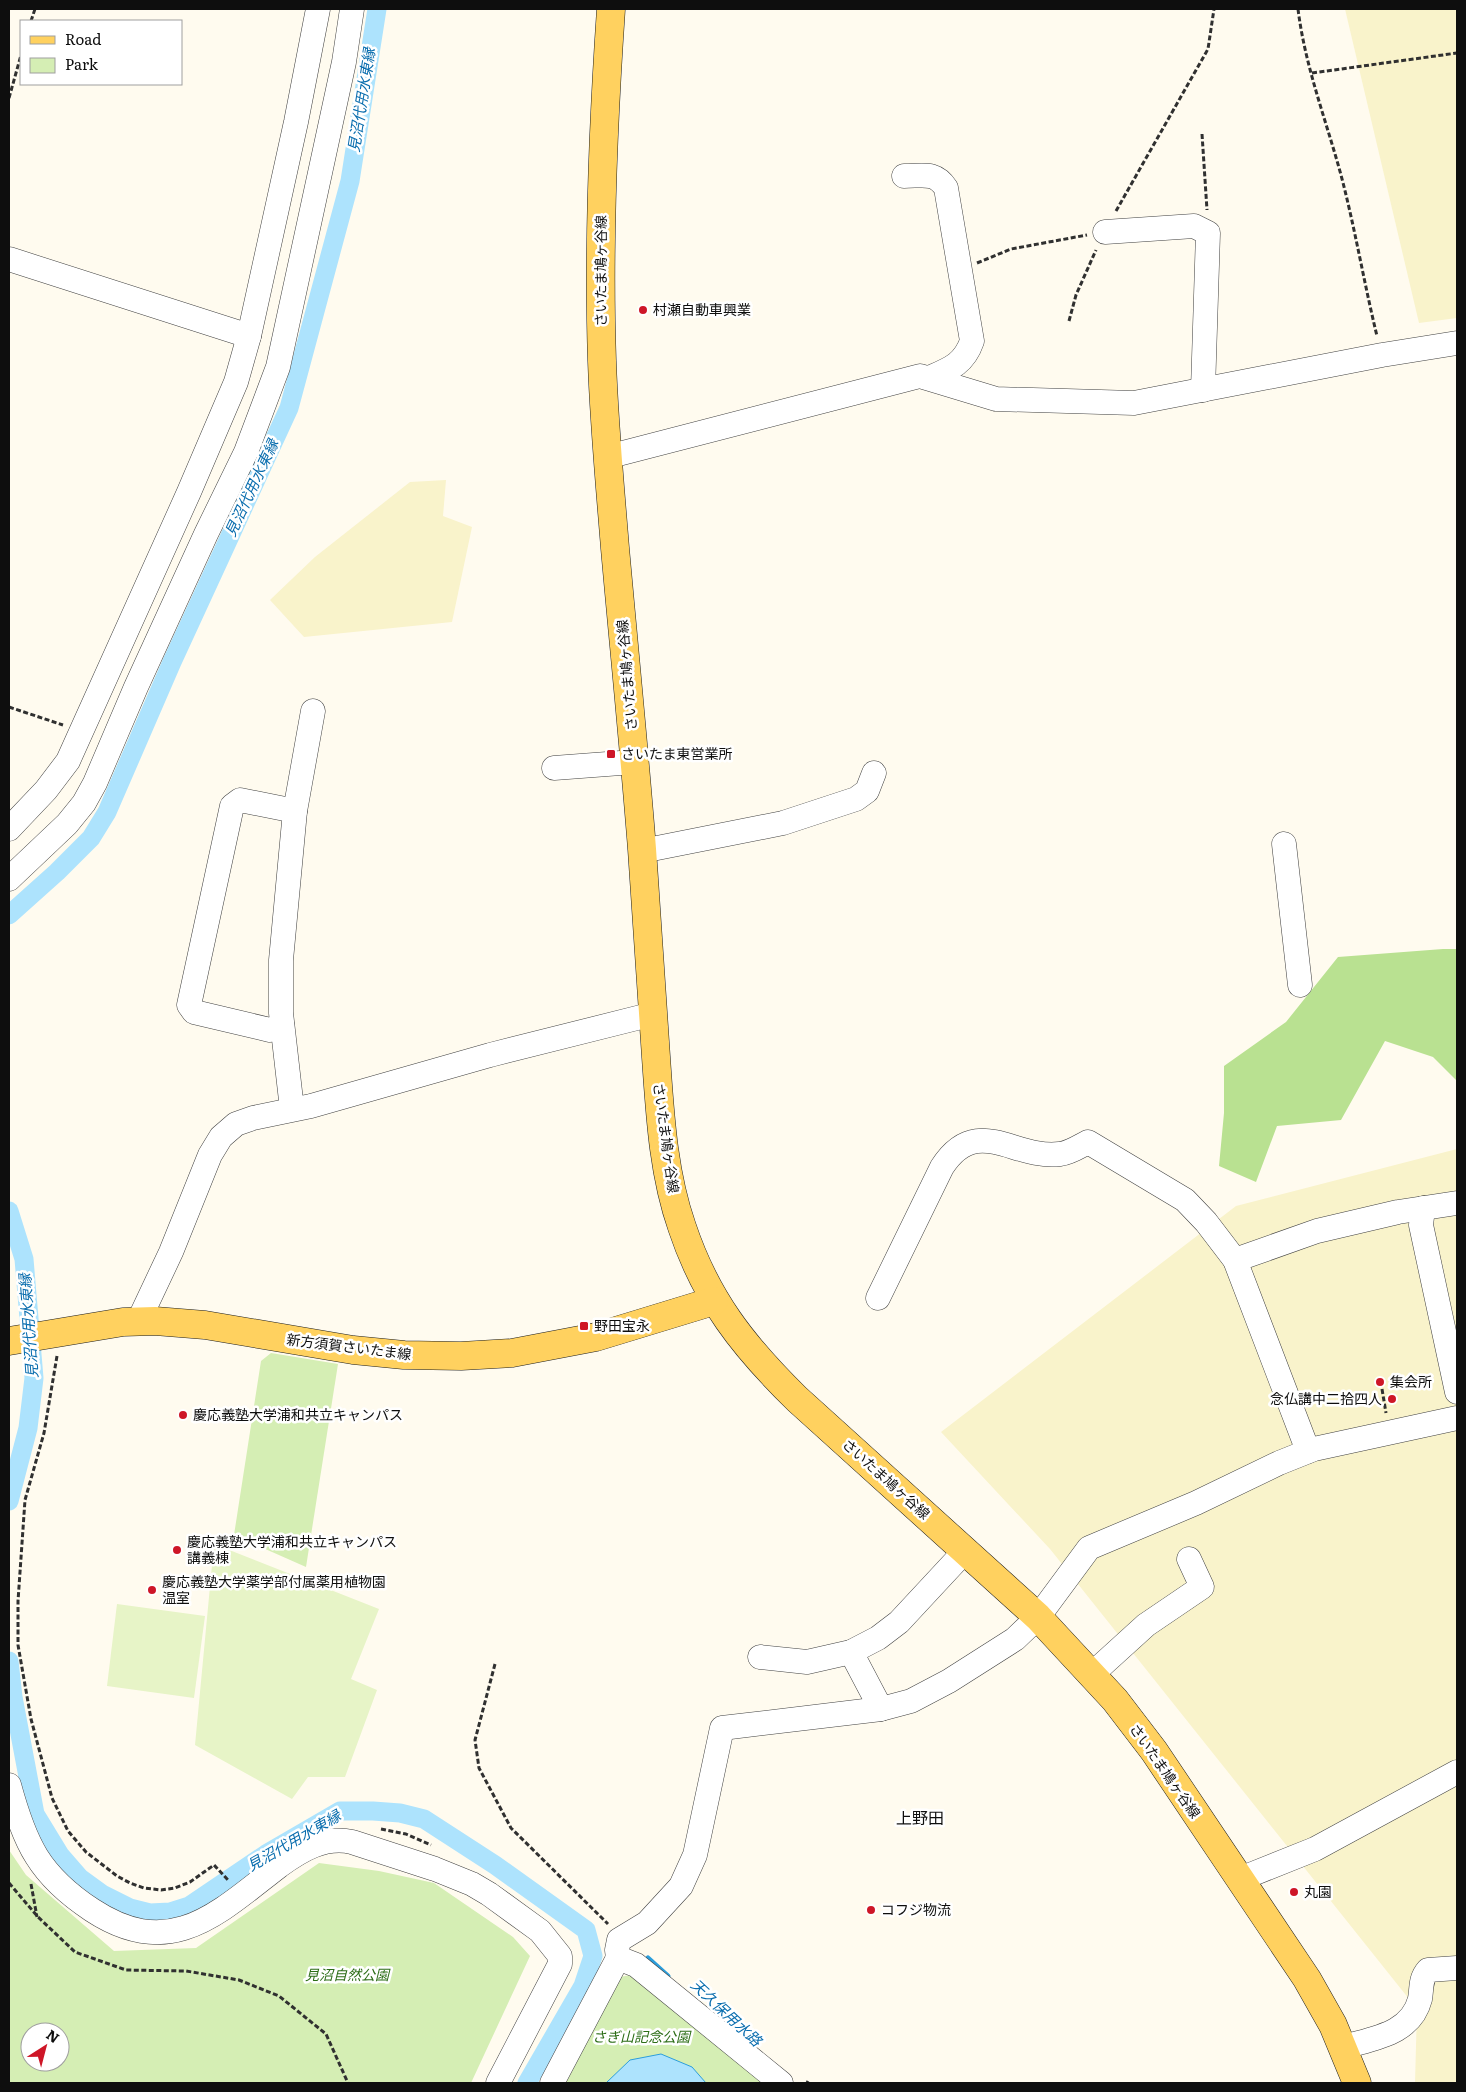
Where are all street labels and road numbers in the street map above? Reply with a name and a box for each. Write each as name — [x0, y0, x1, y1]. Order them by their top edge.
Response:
street label: さいたま鳩ヶ谷線 — [590, 215, 610, 327]
street label: さいたま鳩ヶ谷線 — [611, 619, 641, 732]
street label: さいたま鳩ヶ谷線 — [649, 1081, 685, 1195]
street label: 新方須賀さいたま線 — [286, 1328, 413, 1364]
street label: さいたま鳩ヶ谷線 — [839, 1433, 935, 1523]
street label: さいたま鳩ヶ谷線 — [1126, 1719, 1206, 1822]

